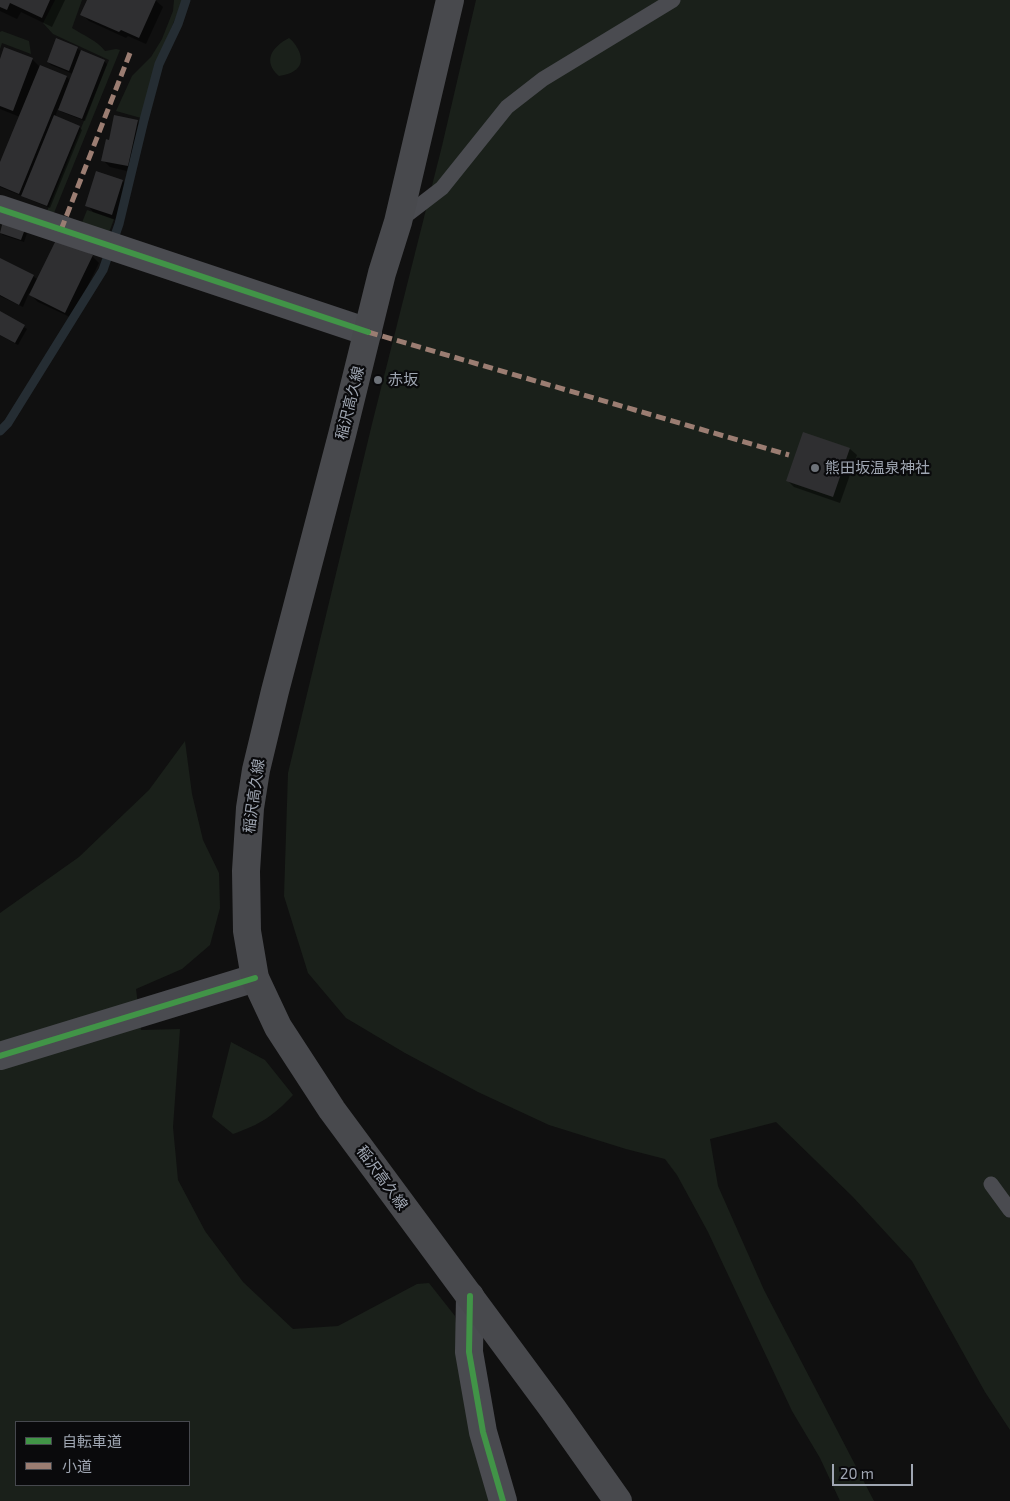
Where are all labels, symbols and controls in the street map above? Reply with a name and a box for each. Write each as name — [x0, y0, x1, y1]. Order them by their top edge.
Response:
street label: 稲沢高久線 — [332, 364, 368, 442]
place label: 赤坂 — [388, 371, 418, 389]
marker: 赤坂 — [372, 374, 384, 386]
place label: 熊田坂温泉神社 — [825, 459, 930, 477]
marker: 熊田坂温泉神社 — [809, 462, 821, 474]
street label: 稲沢高久線 — [240, 758, 268, 834]
street label: 稲沢高久線 — [353, 1142, 411, 1214]
legend — [15, 1421, 190, 1486]
text: 自転車道 — [62, 1432, 122, 1450]
scale bar — [835, 1454, 916, 1486]
text: 小道 — [62, 1457, 92, 1475]
text: 20 m — [840, 1464, 874, 1482]

